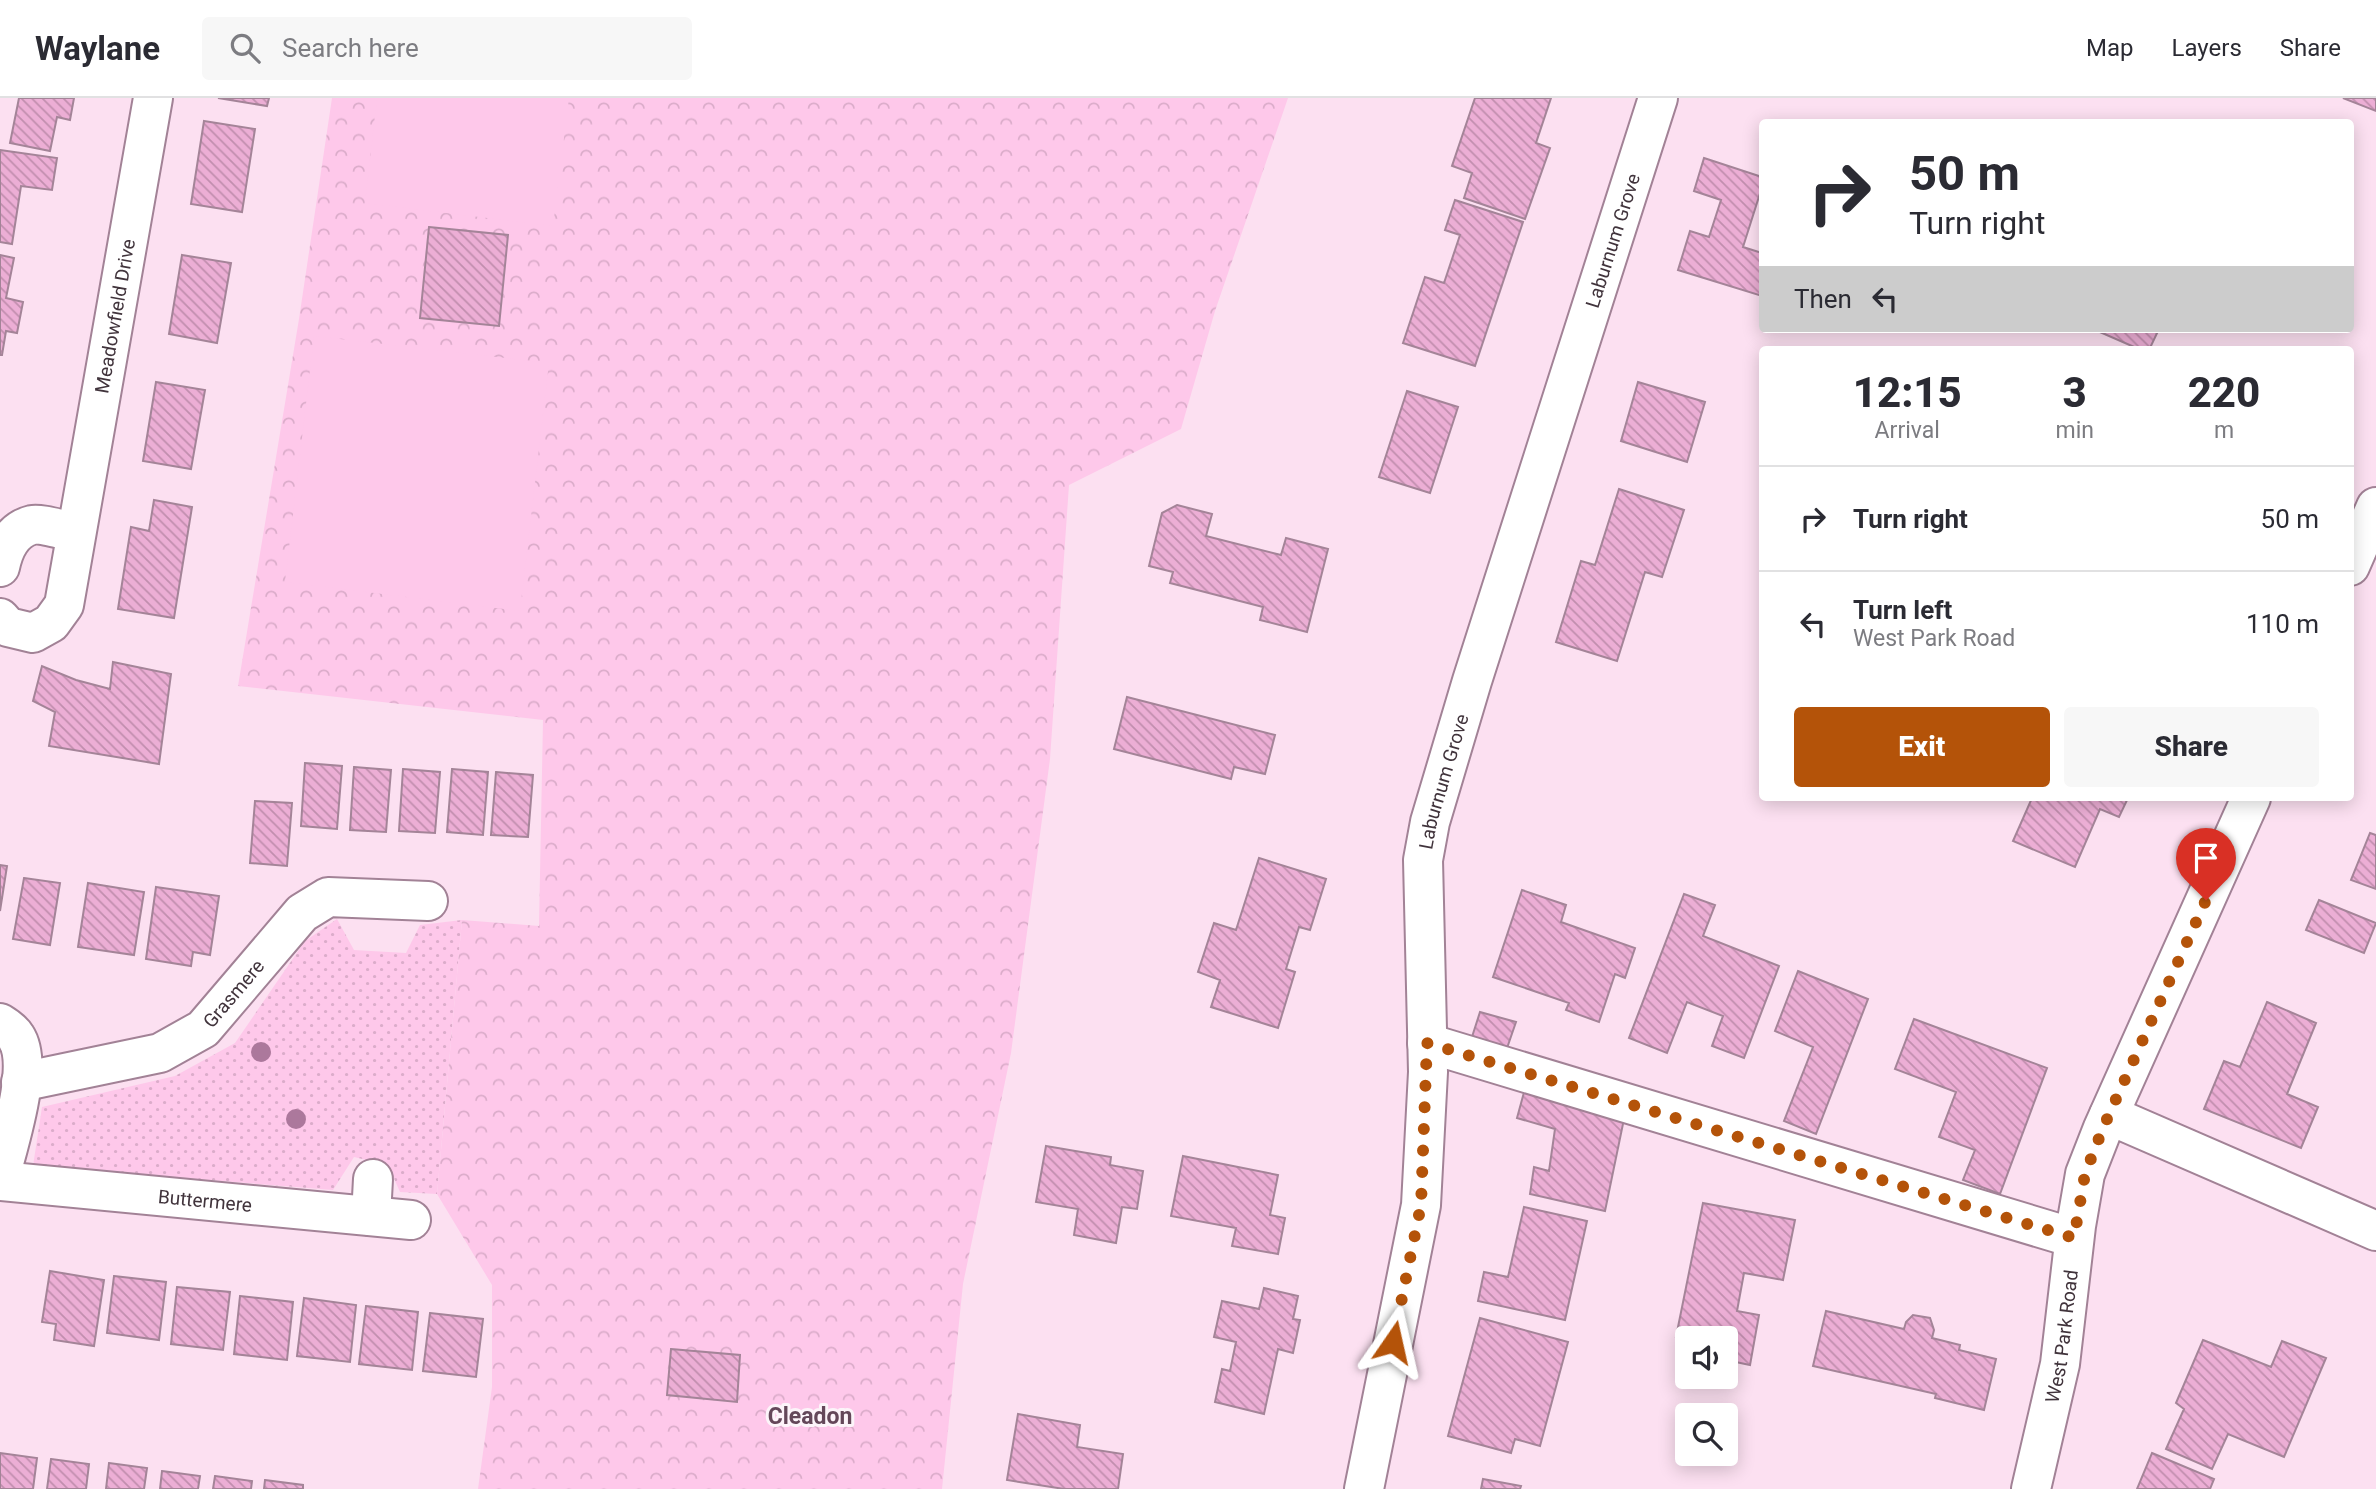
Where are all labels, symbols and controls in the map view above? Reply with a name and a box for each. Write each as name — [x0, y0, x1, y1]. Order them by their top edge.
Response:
search box — [202, 17, 692, 80]
text: Waylane — [35, 29, 160, 68]
icon: search — [226, 29, 264, 67]
text: Search here — [282, 33, 419, 63]
text: Map — [2086, 34, 2134, 62]
text: Layers — [2172, 34, 2242, 62]
text: Share — [2280, 34, 2341, 62]
text: 50 m — [1909, 145, 2020, 202]
icon: right — [1794, 147, 1885, 238]
street label: Laburnum Grove — [1580, 171, 1645, 311]
text: Turn right — [1909, 204, 2045, 242]
street label: Meadowfield Drive — [90, 237, 140, 395]
icon: left — [1866, 280, 1904, 318]
text: Then — [1794, 284, 1852, 314]
text: 12:15 — [1853, 368, 1962, 417]
text: 3 — [2063, 368, 2087, 417]
text: 220 — [2188, 368, 2260, 417]
text: Arrival — [1875, 417, 1940, 444]
text: min — [2055, 417, 2094, 444]
text: m — [2214, 417, 2234, 444]
icon: right — [1794, 500, 1832, 538]
text: Turn right — [1853, 504, 1968, 534]
text: 50 m — [2261, 504, 2319, 534]
text: Turn left — [1853, 595, 1952, 625]
icon: left — [1794, 605, 1832, 643]
text: 110 m — [2246, 609, 2319, 639]
text: West Park Road — [1853, 625, 2015, 652]
button: Exit — [1794, 707, 2050, 787]
button: Share — [2064, 707, 2319, 787]
street label: Laburnum Grove — [1414, 711, 1473, 851]
pin — [2176, 828, 2236, 900]
icon: arrive — [2187, 839, 2225, 877]
street label: Grasmere — [198, 955, 269, 1032]
street label: Buttermere — [157, 1185, 253, 1216]
street label: West Park Road — [2040, 1269, 2082, 1405]
position arrow — [1356, 1305, 1430, 1379]
map controls — [1675, 1326, 1738, 1466]
button: sound — [1675, 1326, 1738, 1389]
district label: Cleadon — [768, 1403, 852, 1430]
button: search — [1675, 1403, 1738, 1466]

